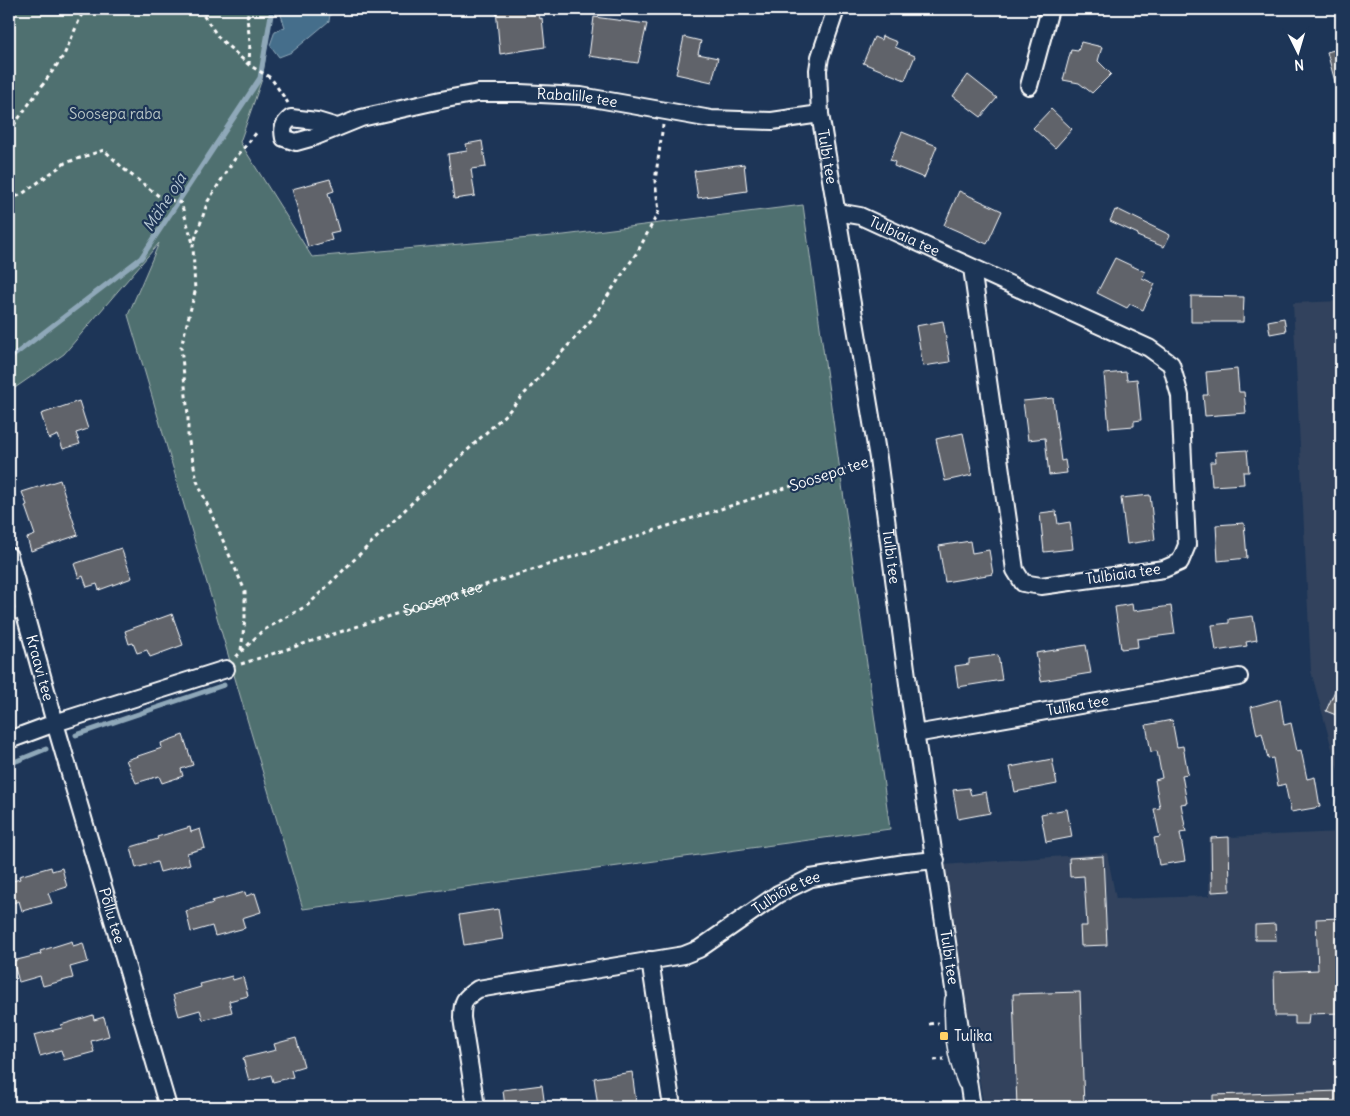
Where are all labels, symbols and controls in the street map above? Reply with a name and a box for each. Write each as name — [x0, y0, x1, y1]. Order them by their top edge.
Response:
north arrow — [1272, 28, 1322, 78]
text: N — [1294, 56, 1305, 74]
street label: Rabalille tee — [536, 84, 619, 111]
park label: Soosepa raba — [69, 104, 162, 123]
street label: Tulbi tee — [814, 128, 842, 185]
water label: Mähe oja — [138, 168, 191, 235]
street label: Tulbiaia tee — [866, 211, 943, 260]
street label: Soosepa tee — [787, 452, 871, 495]
street label: Tulbi tee — [879, 528, 905, 585]
street label: Tulbiaia tee — [1084, 559, 1162, 588]
street label: Soosepa tee — [401, 577, 484, 620]
street label: Kraavi tee — [22, 633, 58, 703]
street label: Tulika tee — [1045, 690, 1110, 720]
street label: Tulbiõie tee — [748, 867, 821, 918]
street label: Põllu tee — [95, 885, 129, 946]
street label: Tulbi tee — [936, 928, 963, 986]
place label: Tulika — [954, 1026, 993, 1045]
marker: Tulika — [938, 1030, 950, 1042]

